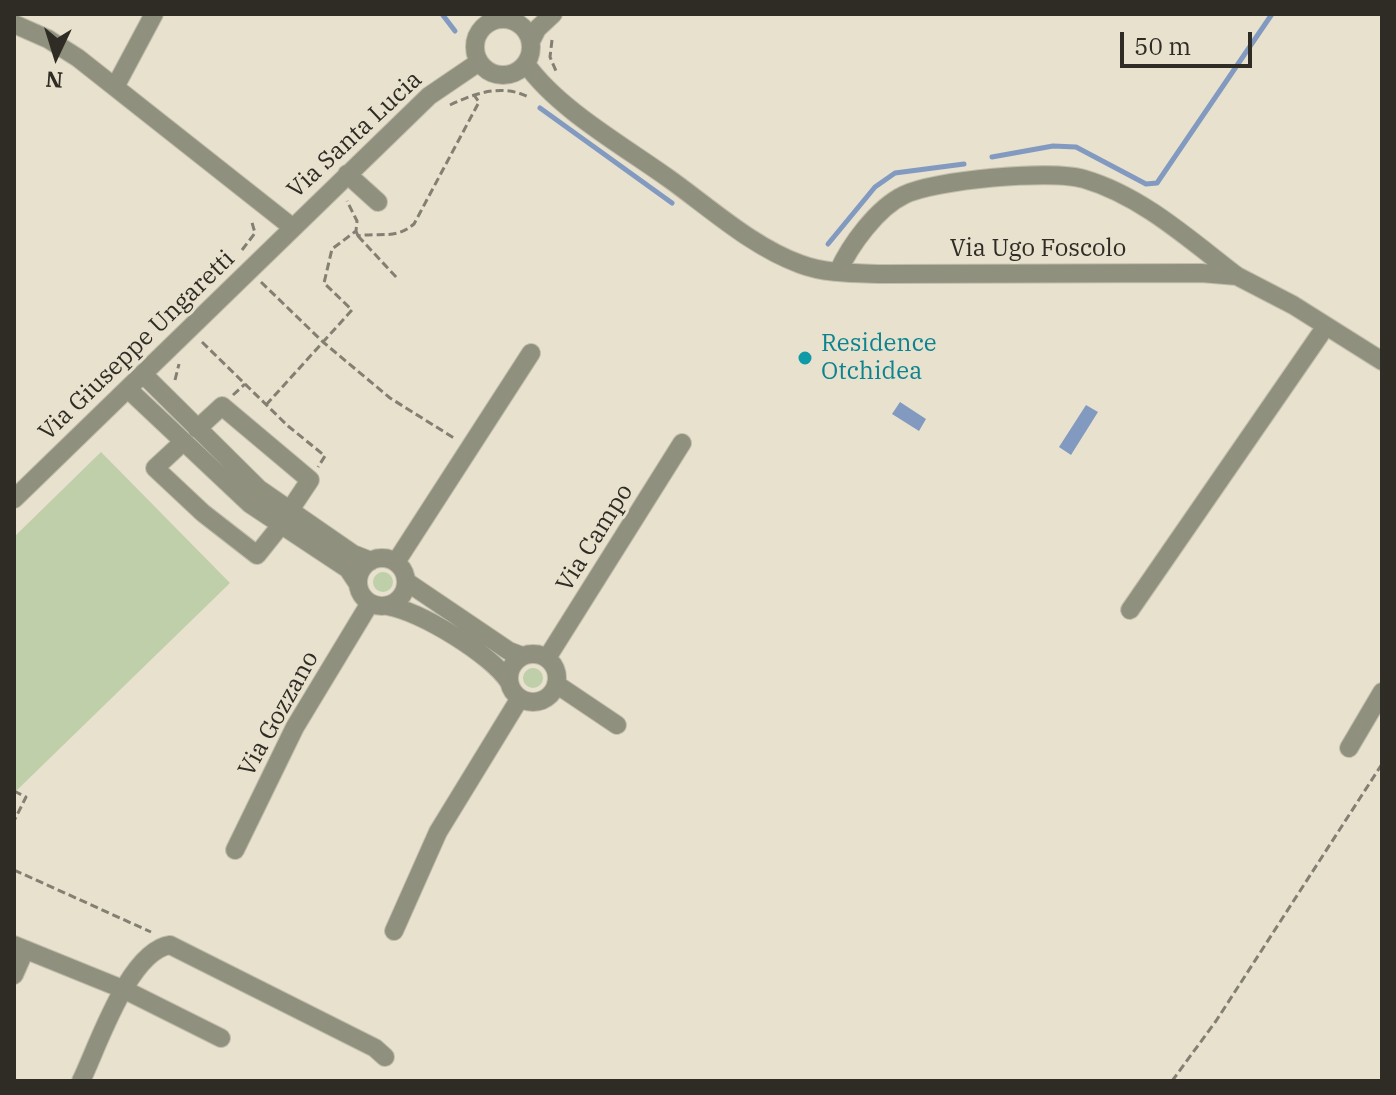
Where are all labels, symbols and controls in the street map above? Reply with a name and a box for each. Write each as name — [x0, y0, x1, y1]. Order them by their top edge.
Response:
north arrow — [16, 16, 96, 96]
scale bar — [1124, 16, 1256, 66]
text: 50 m — [1134, 30, 1191, 62]
text: N — [45, 65, 64, 96]
street label: Via Santa Lucia — [282, 65, 428, 205]
street label: Via Ugo Foscolo — [950, 235, 1126, 263]
street label: Via Giuseppe Ungaretti — [33, 245, 241, 447]
place label: Residence Otchidea — [821, 330, 937, 386]
marker: Residence Otchidea — [796, 349, 814, 367]
street label: Via Campo — [551, 479, 639, 597]
street label: Via Gozzano — [233, 646, 325, 782]

